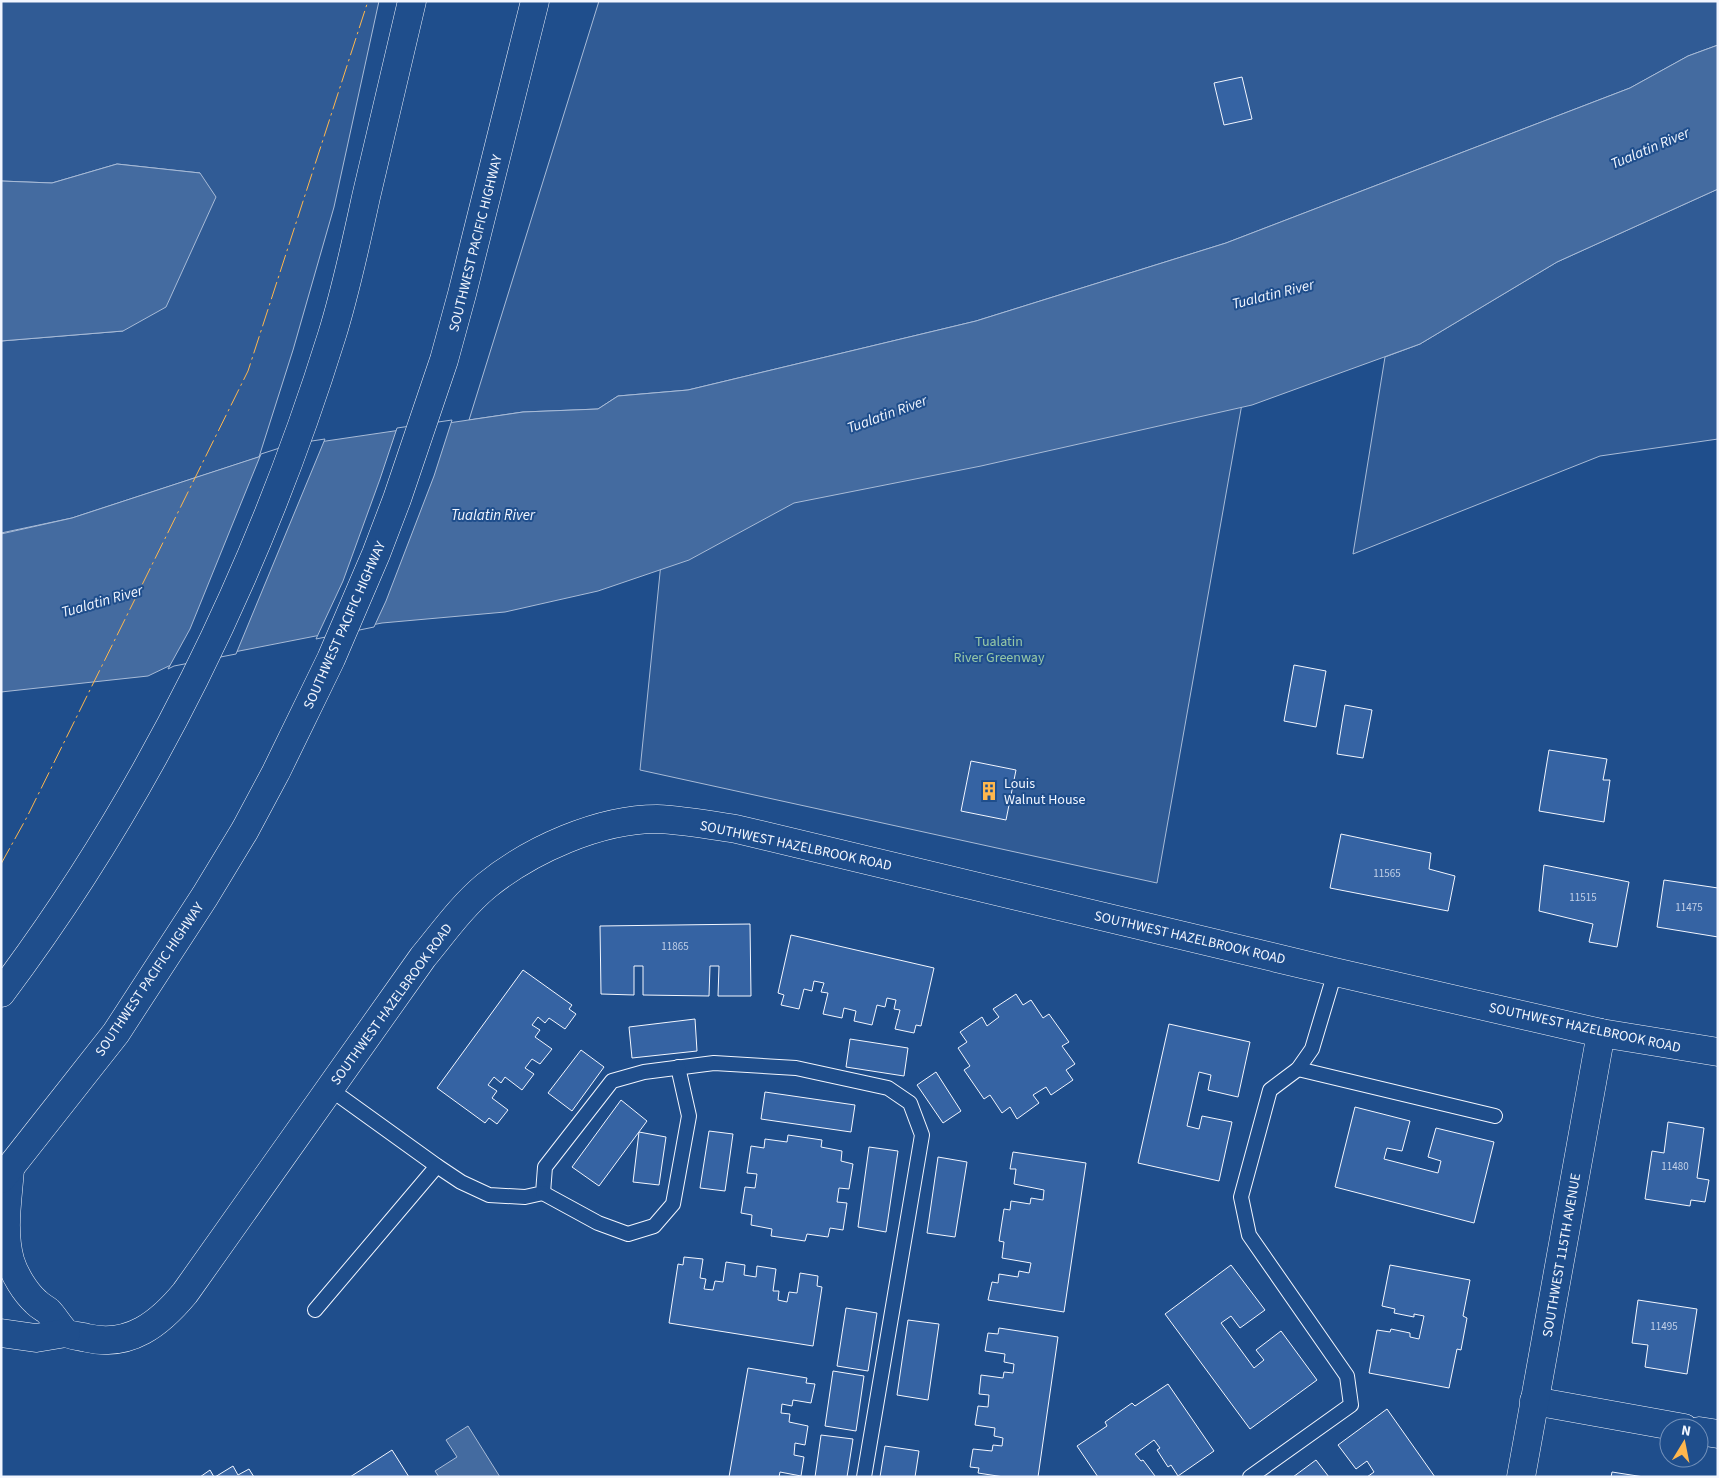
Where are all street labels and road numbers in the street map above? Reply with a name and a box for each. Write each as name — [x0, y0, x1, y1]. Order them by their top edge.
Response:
street label: SOUTHWEST PACIFIC HIGHWAY — [444, 152, 508, 334]
street label: SOUTHWEST PACIFIC HIGHWAY — [299, 538, 391, 713]
street label: SOUTHWEST HAZELBROOK ROAD — [698, 816, 894, 876]
street label: SOUTHWEST PACIFIC HIGHWAY — [91, 898, 209, 1061]
street label: SOUTHWEST HAZELBROOK ROAD — [1092, 906, 1287, 970]
street label: SOUTHWEST HAZELBROOK ROAD — [326, 920, 457, 1090]
street label: SOUTHWEST HAZELBROOK ROAD — [1487, 998, 1683, 1058]
street label: SOUTHWEST 115TH AVENUE — [1538, 1172, 1586, 1339]

